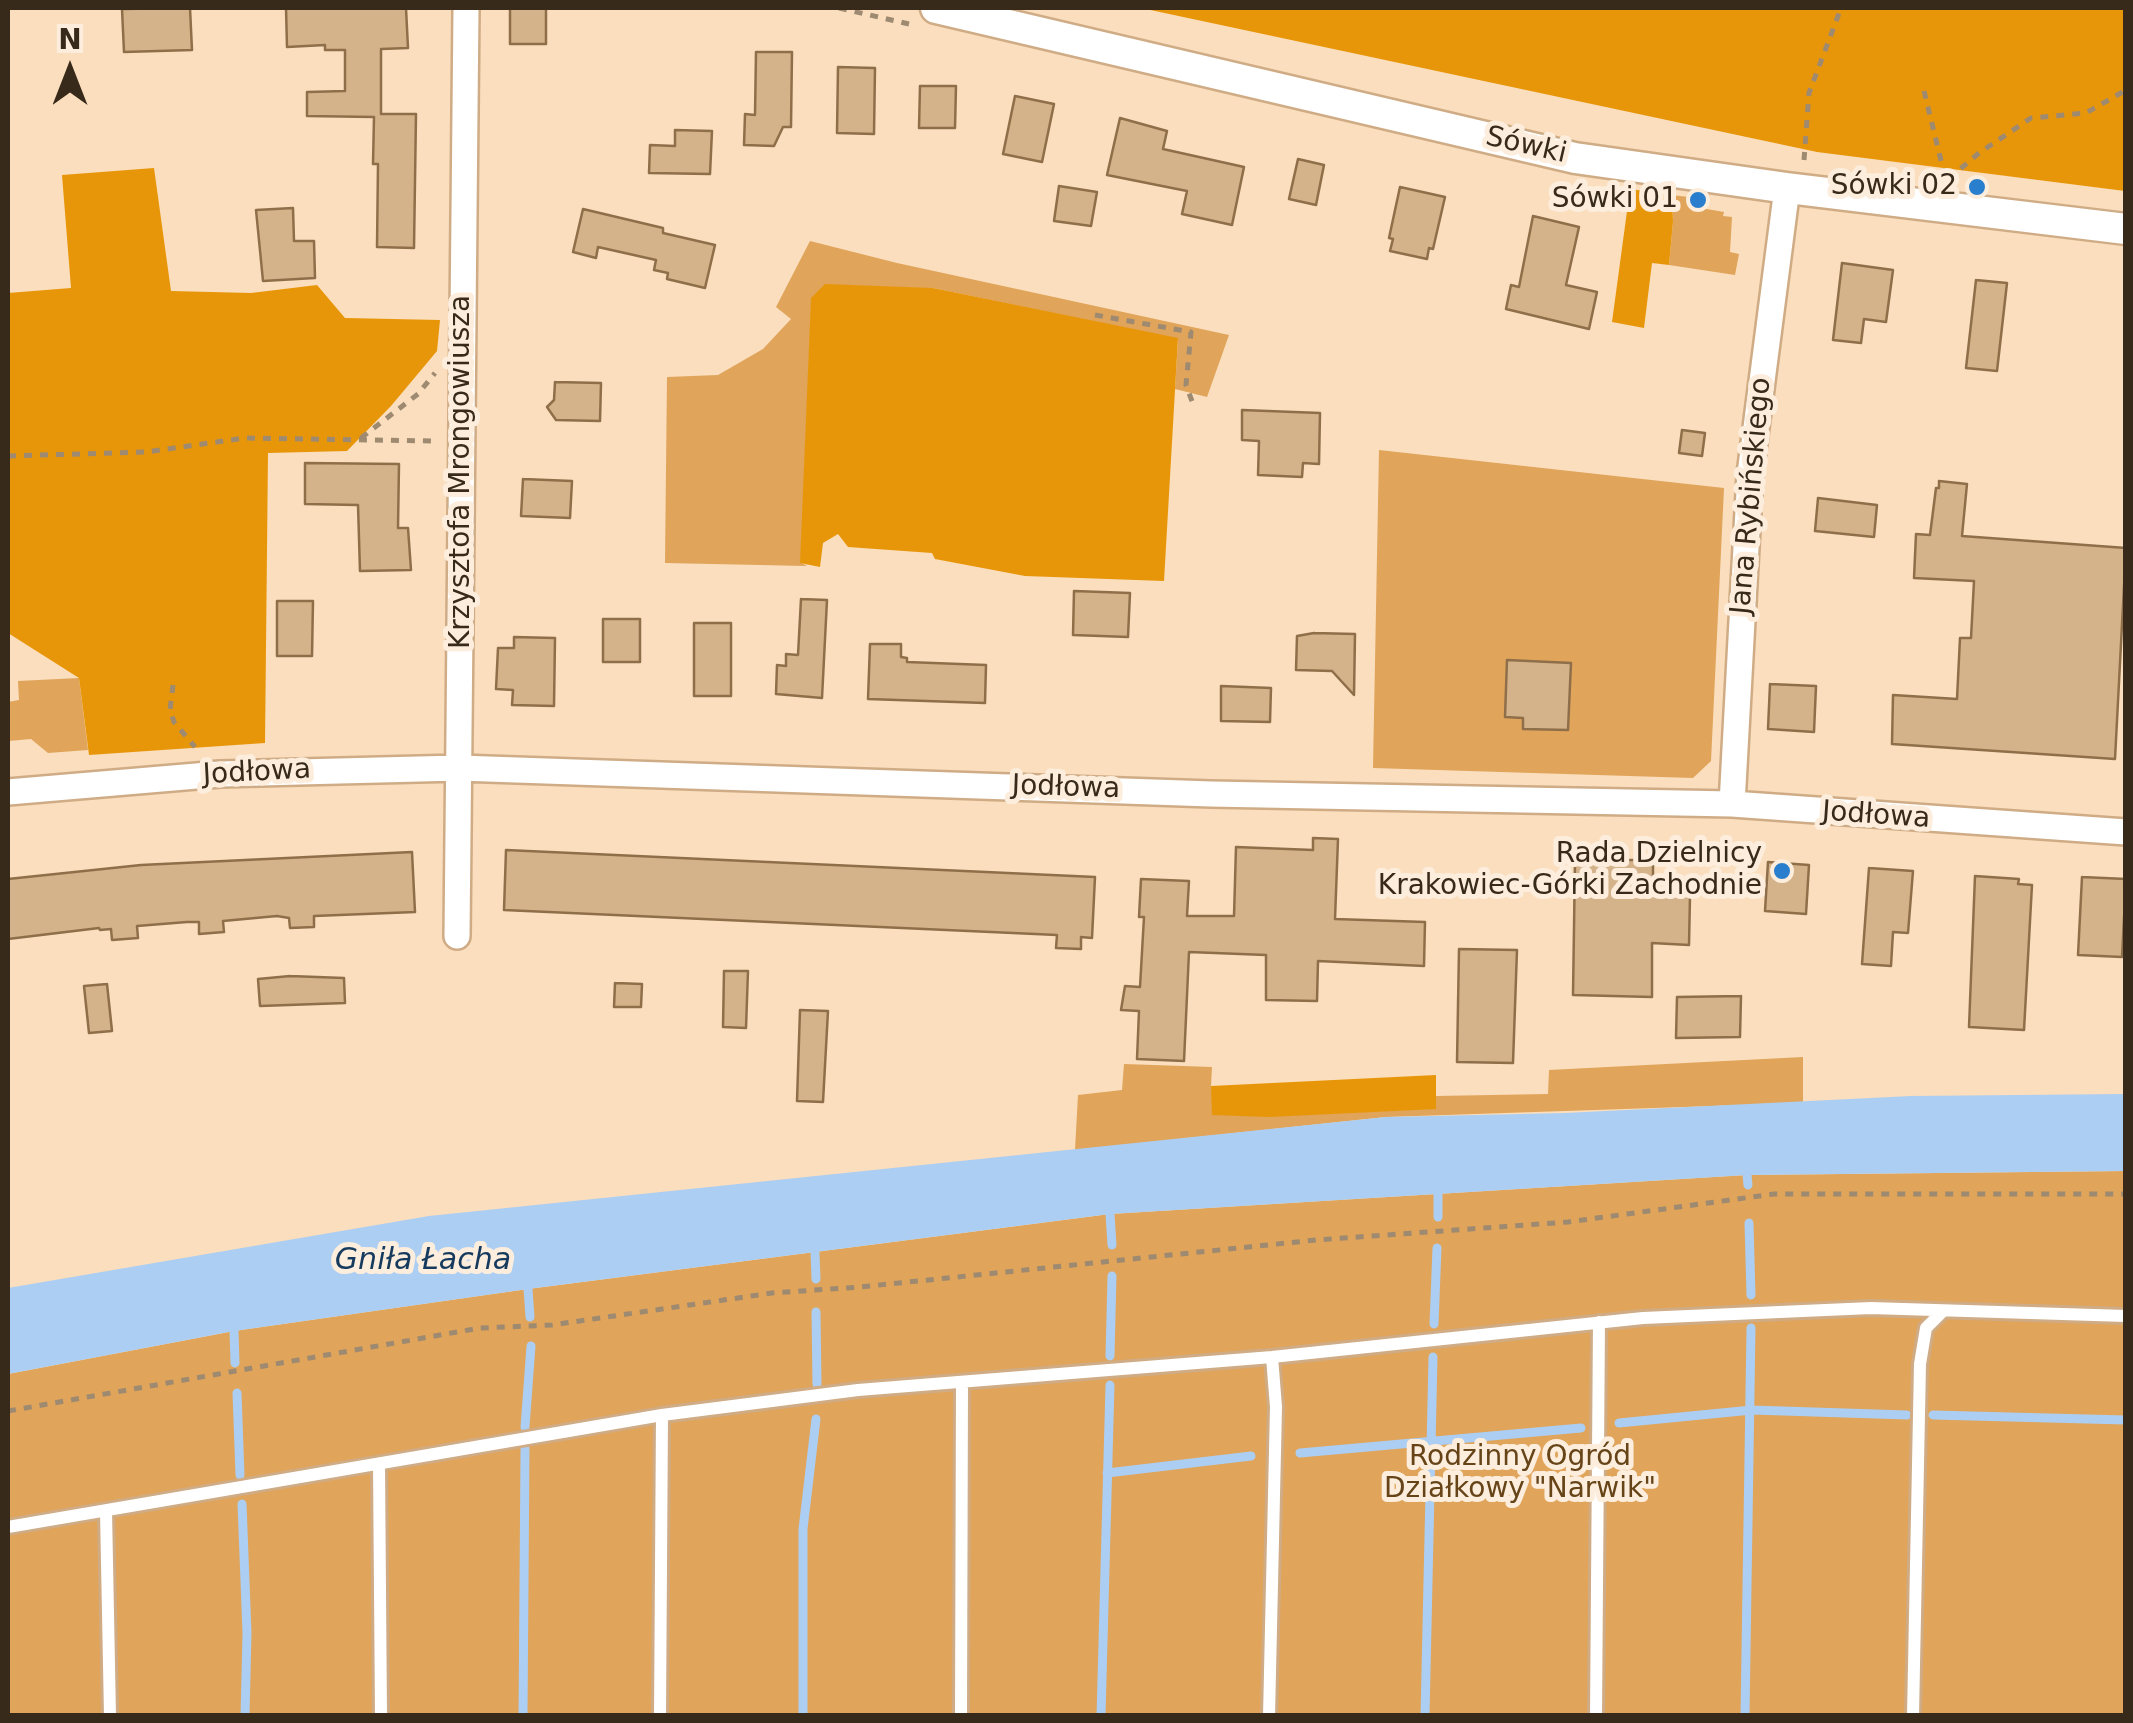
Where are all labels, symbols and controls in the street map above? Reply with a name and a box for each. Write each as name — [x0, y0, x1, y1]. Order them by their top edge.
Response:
north arrow — [20, 20, 120, 120]
text: N — [58, 23, 82, 56]
street label: Sówki — [1482, 120, 1570, 172]
place label: Sówki 02 — [1831, 170, 1957, 204]
marker: Sówki 02 — [1966, 176, 1988, 198]
place label: Sówki 01 — [1552, 183, 1678, 217]
marker: Sówki 01 — [1687, 189, 1709, 211]
street label: Krzysztofa Mrongowiusza — [445, 295, 479, 649]
street label: Jana Rybińskiego — [1725, 376, 1779, 616]
street label: Jodłowa — [202, 753, 312, 793]
street label: Jodłowa — [1011, 769, 1121, 807]
street label: Jodłowa — [1821, 795, 1931, 837]
place label: Rada Dzielnicy Krakowiec-Górki Zachodnie — [1378, 838, 1762, 904]
marker: Rada Dzielnicy Krakowiec-Górki Zachodnie — [1771, 860, 1793, 882]
water label: Gniła Łacha — [335, 1243, 511, 1279]
park label: Rodzinny Ogród Działkowy "Narwik" — [1384, 1441, 1656, 1507]

